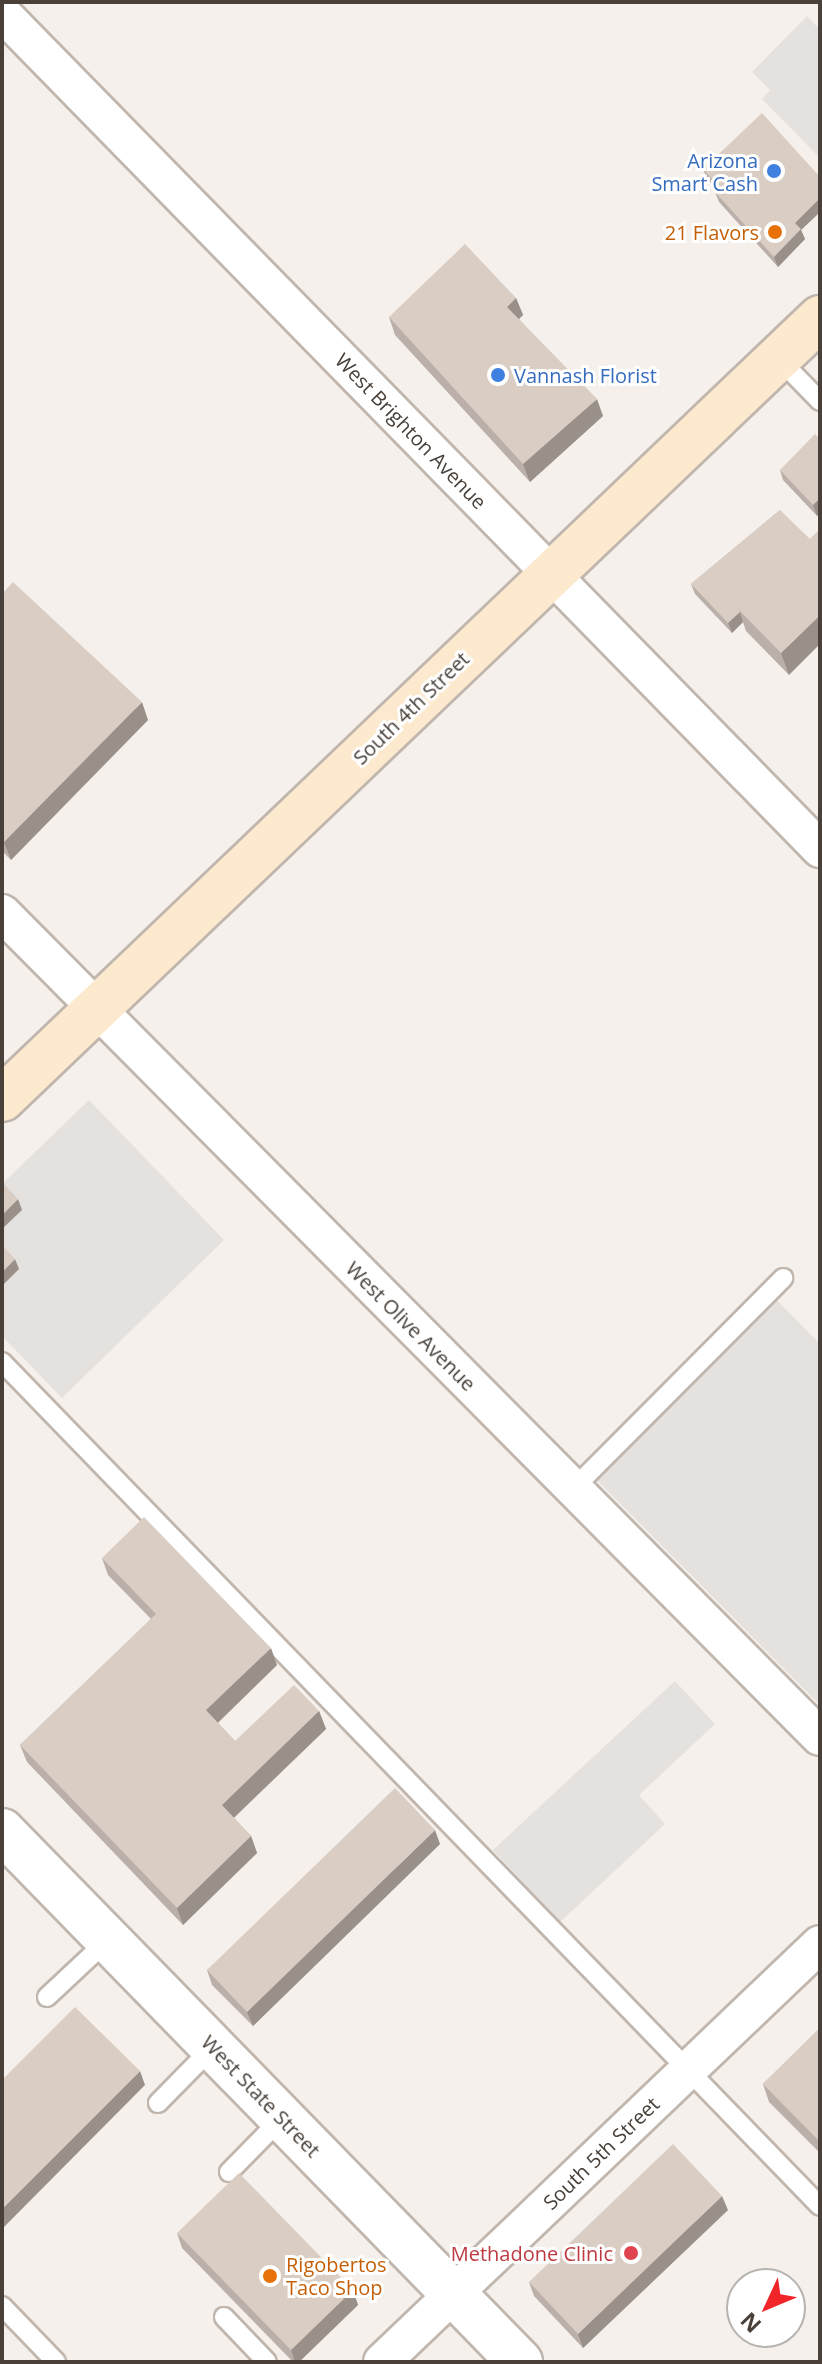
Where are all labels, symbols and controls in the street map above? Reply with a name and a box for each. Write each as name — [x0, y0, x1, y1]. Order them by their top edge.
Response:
place label: Arizona Smart Cash — [651, 148, 758, 195]
marker: Arizona Smart Cash — [765, 162, 783, 180]
place label: 21 Flavors — [665, 220, 759, 244]
marker: 21 Flavors — [766, 223, 784, 241]
street label: West Brighton Avenue — [330, 348, 492, 514]
place label: Vannash Florist — [514, 363, 657, 387]
marker: Vannash Florist — [489, 366, 507, 384]
street label: South 4th Street — [348, 647, 474, 769]
street label: West Olive Avenue — [341, 1256, 481, 1396]
street label: West State Street — [197, 2030, 325, 2162]
street label: South 5th Street — [538, 2092, 664, 2214]
place label: Methadone Clinic — [451, 2241, 613, 2265]
marker: Methadone Clinic — [620, 2242, 642, 2264]
place label: Rigobertos Taco Shop — [286, 2252, 387, 2299]
marker: Rigobertos Taco Shop — [261, 2267, 279, 2285]
north arrow — [726, 2268, 806, 2348]
text: N — [733, 2306, 767, 2340]

